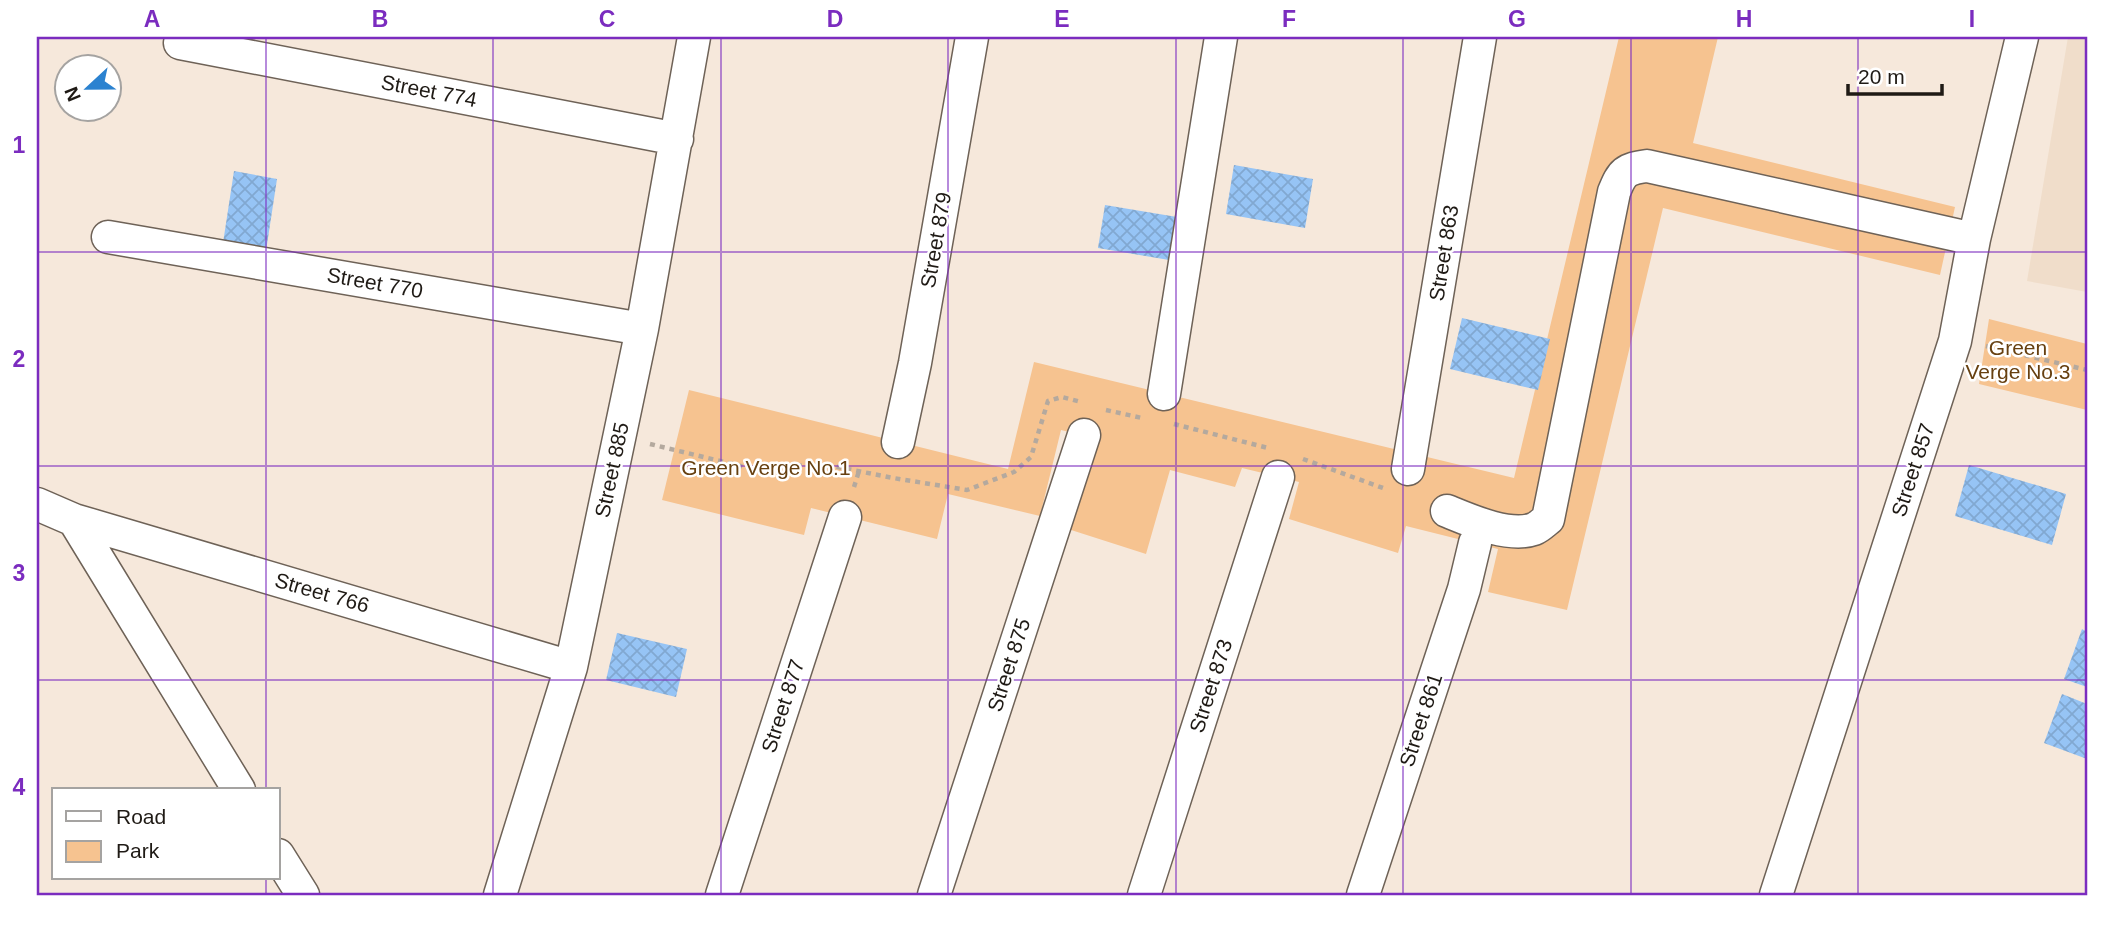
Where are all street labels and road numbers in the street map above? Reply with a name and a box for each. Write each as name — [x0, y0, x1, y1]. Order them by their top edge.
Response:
street label: Street 774 — [379, 70, 479, 111]
street label: Street 879 — [916, 190, 955, 290]
street label: Street 863 — [1425, 203, 1462, 303]
street label: Street 770 — [325, 263, 425, 302]
street label: Street 885 — [590, 420, 633, 520]
street label: Street 857 — [1887, 420, 1938, 519]
street label: Street 766 — [272, 568, 372, 617]
street label: Street 875 — [983, 615, 1034, 714]
street label: Street 873 — [1185, 636, 1236, 735]
street label: Street 877 — [757, 656, 808, 755]
street label: Street 861 — [1395, 670, 1446, 769]

